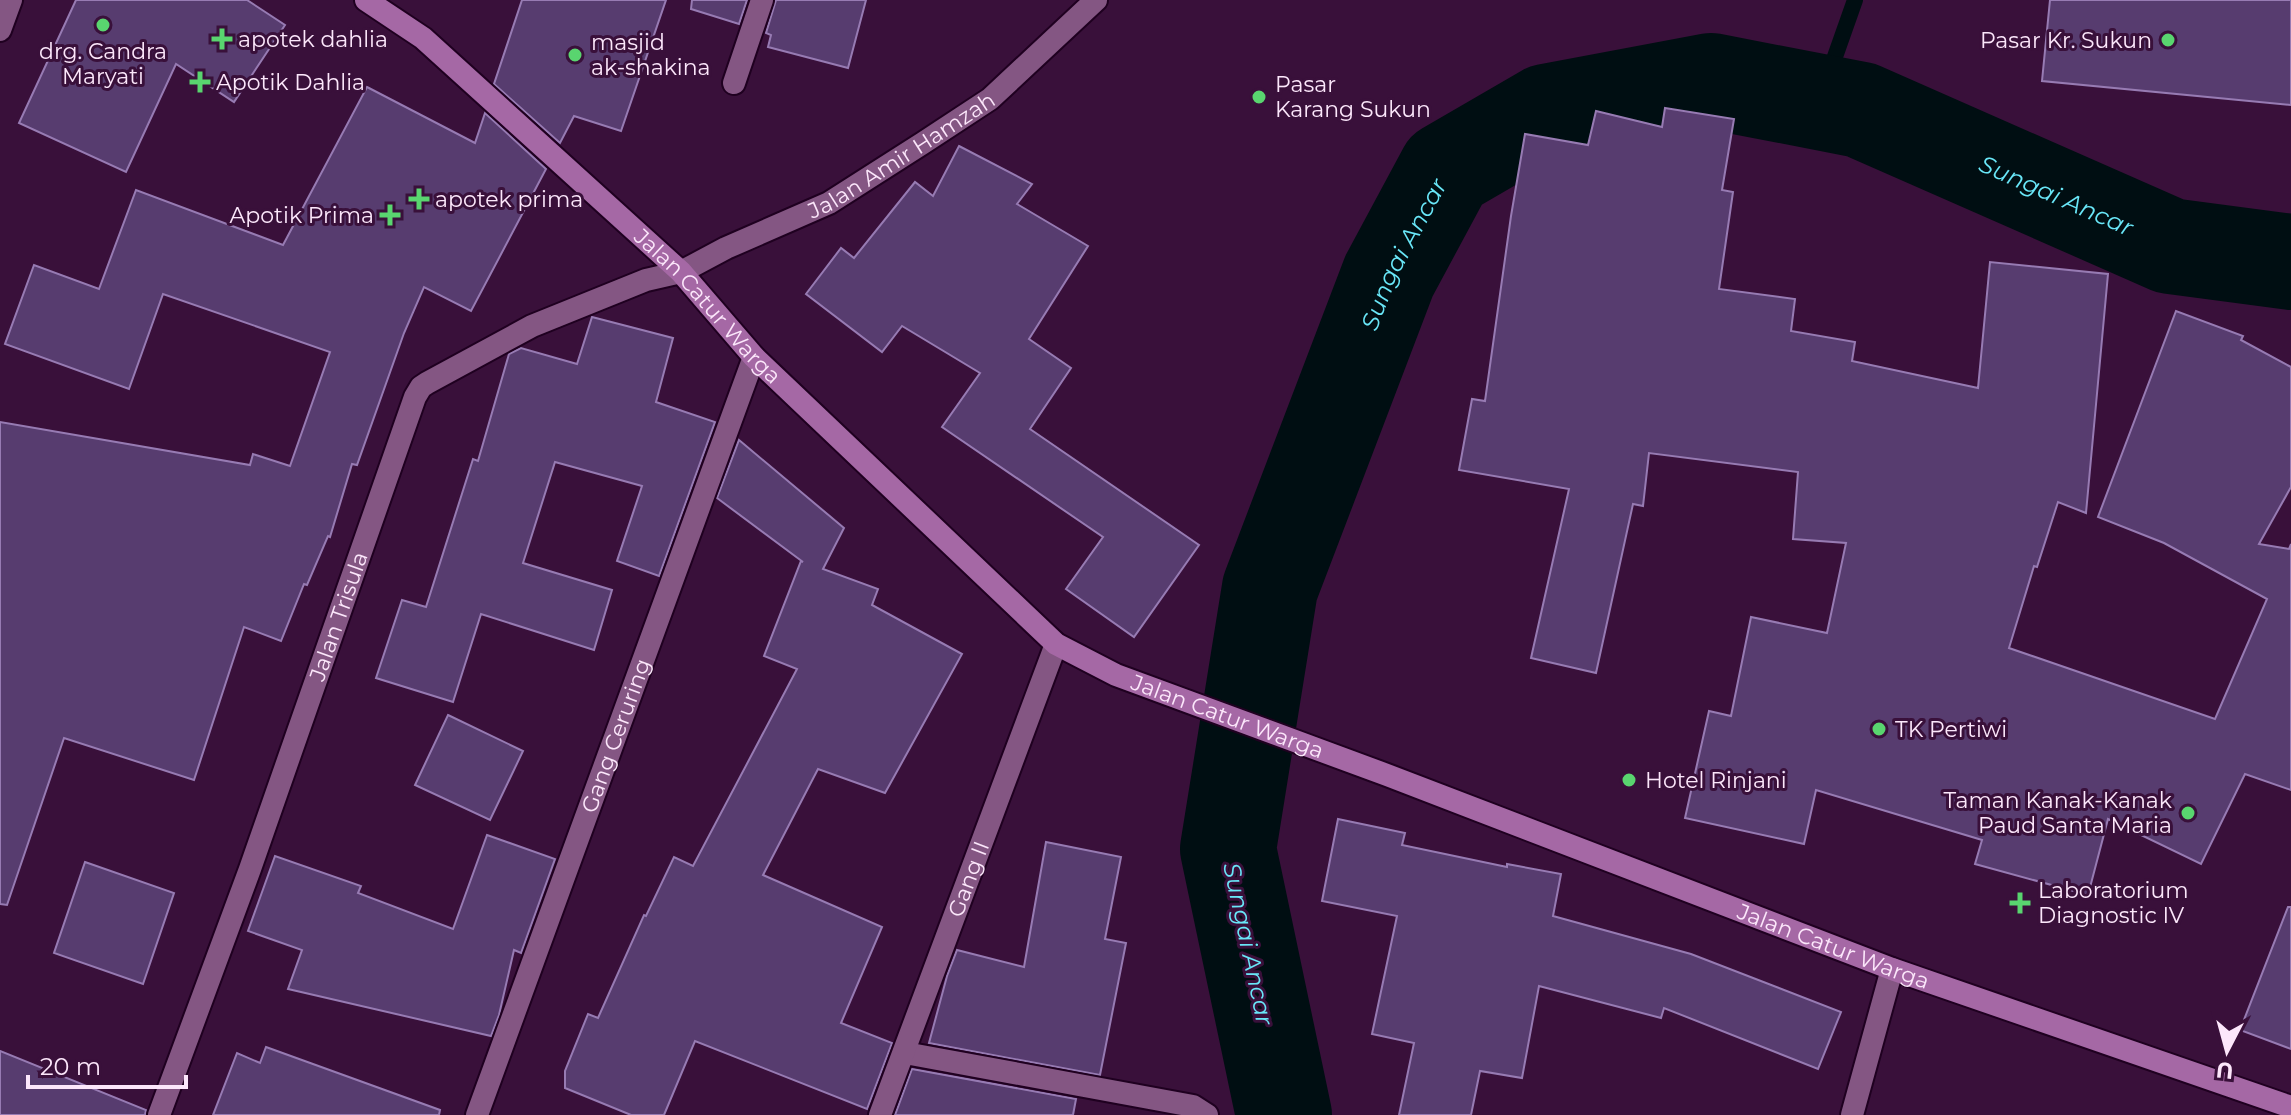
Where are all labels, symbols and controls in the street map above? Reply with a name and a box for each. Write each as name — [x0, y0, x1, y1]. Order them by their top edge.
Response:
marker: drg. Candra Maryati — [94, 16, 112, 34]
place label: apotek dahlia — [238, 26, 388, 53]
place label: Pasar Kr. Sukun — [1980, 27, 2152, 54]
place label: masjid ak-shakina — [591, 29, 711, 81]
marker: apotek dahlia — [213, 30, 231, 48]
marker: Pasar Kr. Sukun — [2159, 31, 2177, 49]
place label: drg. Candra Maryati — [39, 38, 167, 90]
marker: masjid ak-shakina — [566, 46, 584, 64]
place label: Apotik Dahlia — [216, 69, 365, 96]
place label: Pasar Karang Sukun — [1275, 71, 1431, 123]
marker: Apotik Dahlia — [191, 73, 209, 91]
street label: Jalan Amir Hamzah — [803, 86, 1000, 225]
marker: Pasar Karang Sukun — [1250, 88, 1268, 106]
water label: Sungai Ancar — [1975, 149, 2139, 243]
water label: Sungai Ancar — [1355, 172, 1453, 334]
place label: apotek prima — [435, 186, 583, 213]
marker: apotek prima — [410, 190, 428, 208]
place label: Apotik Prima — [230, 202, 374, 229]
marker: Apotik Prima — [381, 206, 399, 224]
street label: Jalan Catur Warga — [628, 222, 787, 390]
street label: Jalan Trisula — [303, 548, 374, 686]
street label: Gang Ceruring — [576, 655, 657, 817]
street label: Jalan Catur Warga — [1127, 668, 1327, 764]
place label: TK Pertiwi — [1895, 716, 2007, 743]
marker: TK Pertiwi — [1870, 720, 1888, 738]
place label: Hotel Rinjani — [1645, 767, 1787, 794]
marker: Hotel Rinjani — [1620, 771, 1638, 789]
place label: Taman Kanak-Kanak Paud Santa Maria — [1944, 787, 2173, 839]
marker: Taman Kanak-Kanak Paud Santa Maria — [2179, 804, 2197, 822]
street label: Gang II — [942, 837, 995, 921]
water label: Sungai Ancar — [1217, 860, 1280, 1029]
place label: Laboratorium Diagnostic IV — [2038, 877, 2189, 929]
marker: Laboratorium Diagnostic IV — [2009, 892, 2031, 914]
street label: Jalan Catur Warga — [1733, 898, 1933, 995]
north arrow — [2187, 1011, 2267, 1091]
scale bar — [28, 1039, 186, 1089]
text: 20 m — [40, 1052, 101, 1081]
text: U — [2215, 1056, 2235, 1085]

